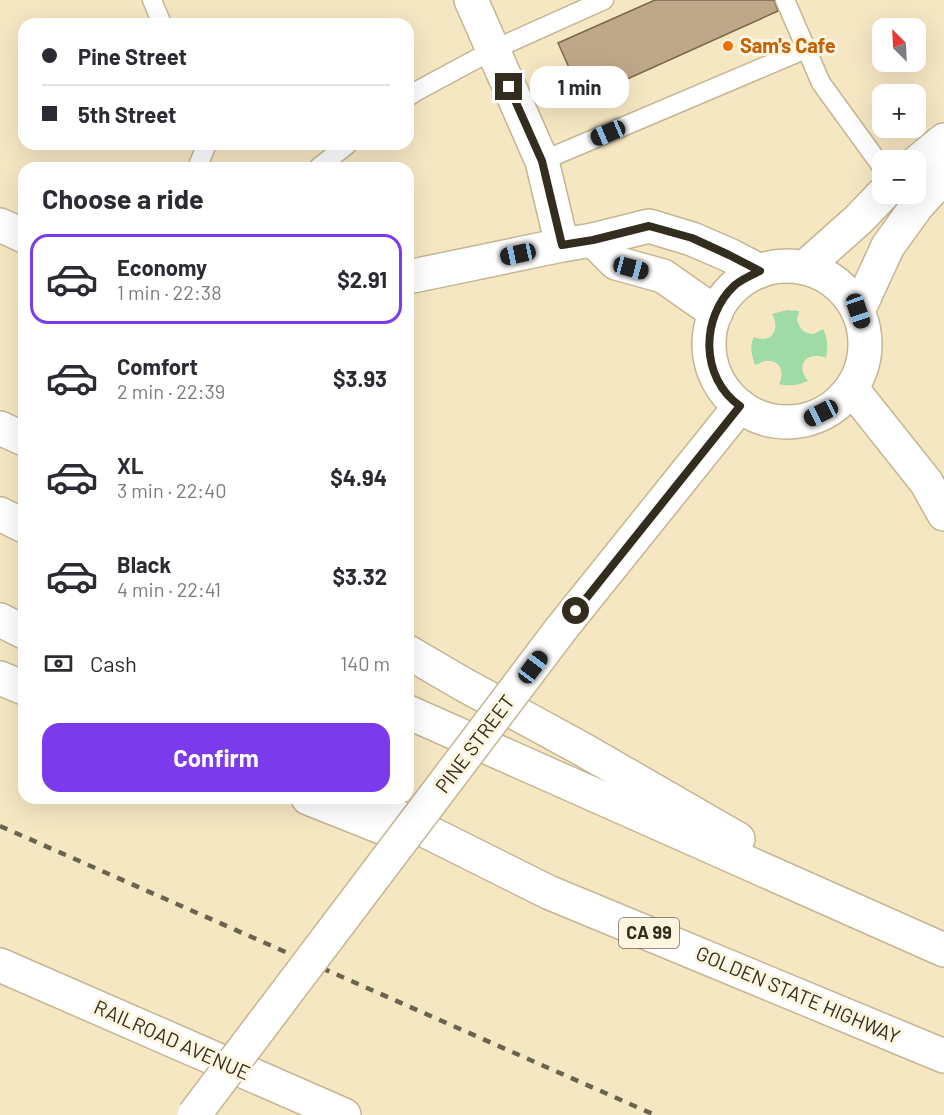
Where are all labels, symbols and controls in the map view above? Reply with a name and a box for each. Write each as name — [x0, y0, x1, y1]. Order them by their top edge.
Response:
north arrow — [872, 18, 926, 72]
map controls — [872, 18, 926, 204]
place label: Sam's Cafe — [740, 33, 836, 57]
marker: Sam's Cafe — [721, 39, 735, 53]
text: Pine Street — [78, 43, 187, 69]
callout: 1 min — [530, 66, 629, 108]
route end — [495, 73, 522, 100]
text: 1 min — [558, 75, 601, 99]
button: + — [872, 84, 926, 138]
text: 5th Street — [78, 101, 176, 127]
car — [588, 118, 628, 148]
button: − — [872, 150, 926, 204]
text: Choose a ride — [42, 182, 204, 214]
car — [499, 241, 537, 267]
icon: car — [45, 252, 99, 306]
text: Economy — [117, 254, 207, 280]
car — [611, 255, 651, 281]
text: $2.91 — [337, 266, 387, 292]
text: 1 min · 22:38 — [117, 280, 222, 304]
car — [844, 291, 872, 331]
icon: car — [45, 351, 99, 405]
text: Comfort — [117, 353, 198, 379]
text: $3.93 — [333, 365, 387, 391]
text: 2 min · 22:39 — [117, 379, 225, 403]
car — [801, 397, 841, 429]
icon: car — [45, 450, 99, 504]
text: XL — [117, 452, 143, 478]
text: $4.94 — [330, 464, 387, 490]
text: 3 min · 22:40 — [117, 478, 226, 502]
icon: car — [45, 549, 99, 603]
text: Black — [117, 551, 171, 577]
text: $3.32 — [332, 563, 387, 589]
text: 4 min · 22:41 — [117, 577, 221, 601]
route start — [562, 597, 589, 624]
icon: cash — [42, 647, 75, 680]
car — [515, 647, 551, 687]
text: Cash — [90, 650, 137, 676]
text: 140 m — [340, 651, 390, 675]
street label: PINE STREET — [429, 690, 519, 797]
button: Confirm — [42, 723, 390, 792]
road number: CA 99 — [619, 918, 679, 948]
street label: GOLDEN STATE HIGHWAY — [693, 940, 904, 1048]
street label: RAILROAD AVENUE — [91, 994, 254, 1084]

